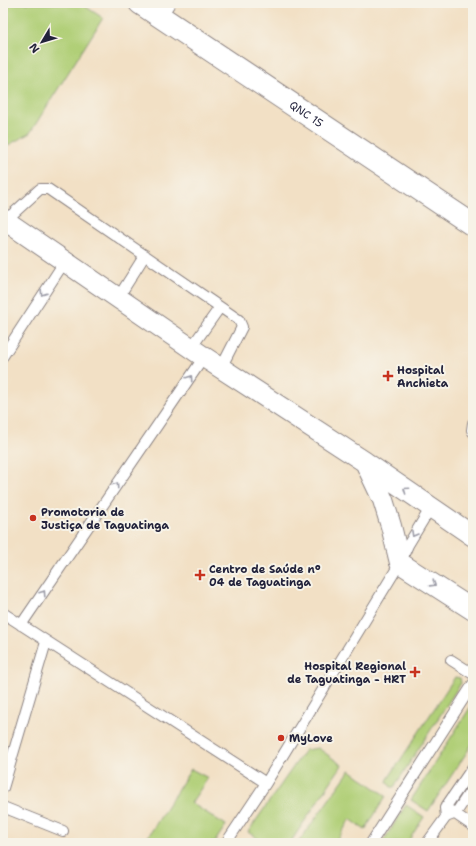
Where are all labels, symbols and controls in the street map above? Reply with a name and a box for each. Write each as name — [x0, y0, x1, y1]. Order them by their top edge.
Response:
north arrow — [22, 22, 62, 62]
text: N — [26, 40, 43, 56]
street label: QNC 15 — [286, 98, 326, 131]
one-way arrow — [41, 289, 48, 296]
place label: Hospital Anchieta — [397, 363, 449, 391]
marker: Hospital Anchieta — [382, 370, 394, 382]
one-way arrow — [185, 375, 193, 382]
one-way arrow — [111, 483, 118, 490]
one-way arrow — [403, 487, 410, 495]
place label: Promotoria de Justiça de Taguatinga — [41, 505, 170, 533]
marker: Promotoria de Justiça de Taguatinga — [28, 513, 38, 523]
one-way arrow — [411, 530, 418, 537]
place label: Centro de Saúde nº 04 de Taguatinga — [209, 562, 321, 590]
marker: Centro de Saúde nº 04 de Taguatinga — [194, 569, 206, 581]
one-way arrow — [428, 580, 435, 587]
one-way arrow — [38, 590, 45, 597]
place label: Hospital Regional de Taguatinga - HRT — [287, 659, 406, 687]
marker: Hospital Regional de Taguatinga - HRT — [409, 666, 421, 678]
place label: MyLove — [289, 731, 333, 746]
marker: MyLove — [276, 733, 286, 743]

